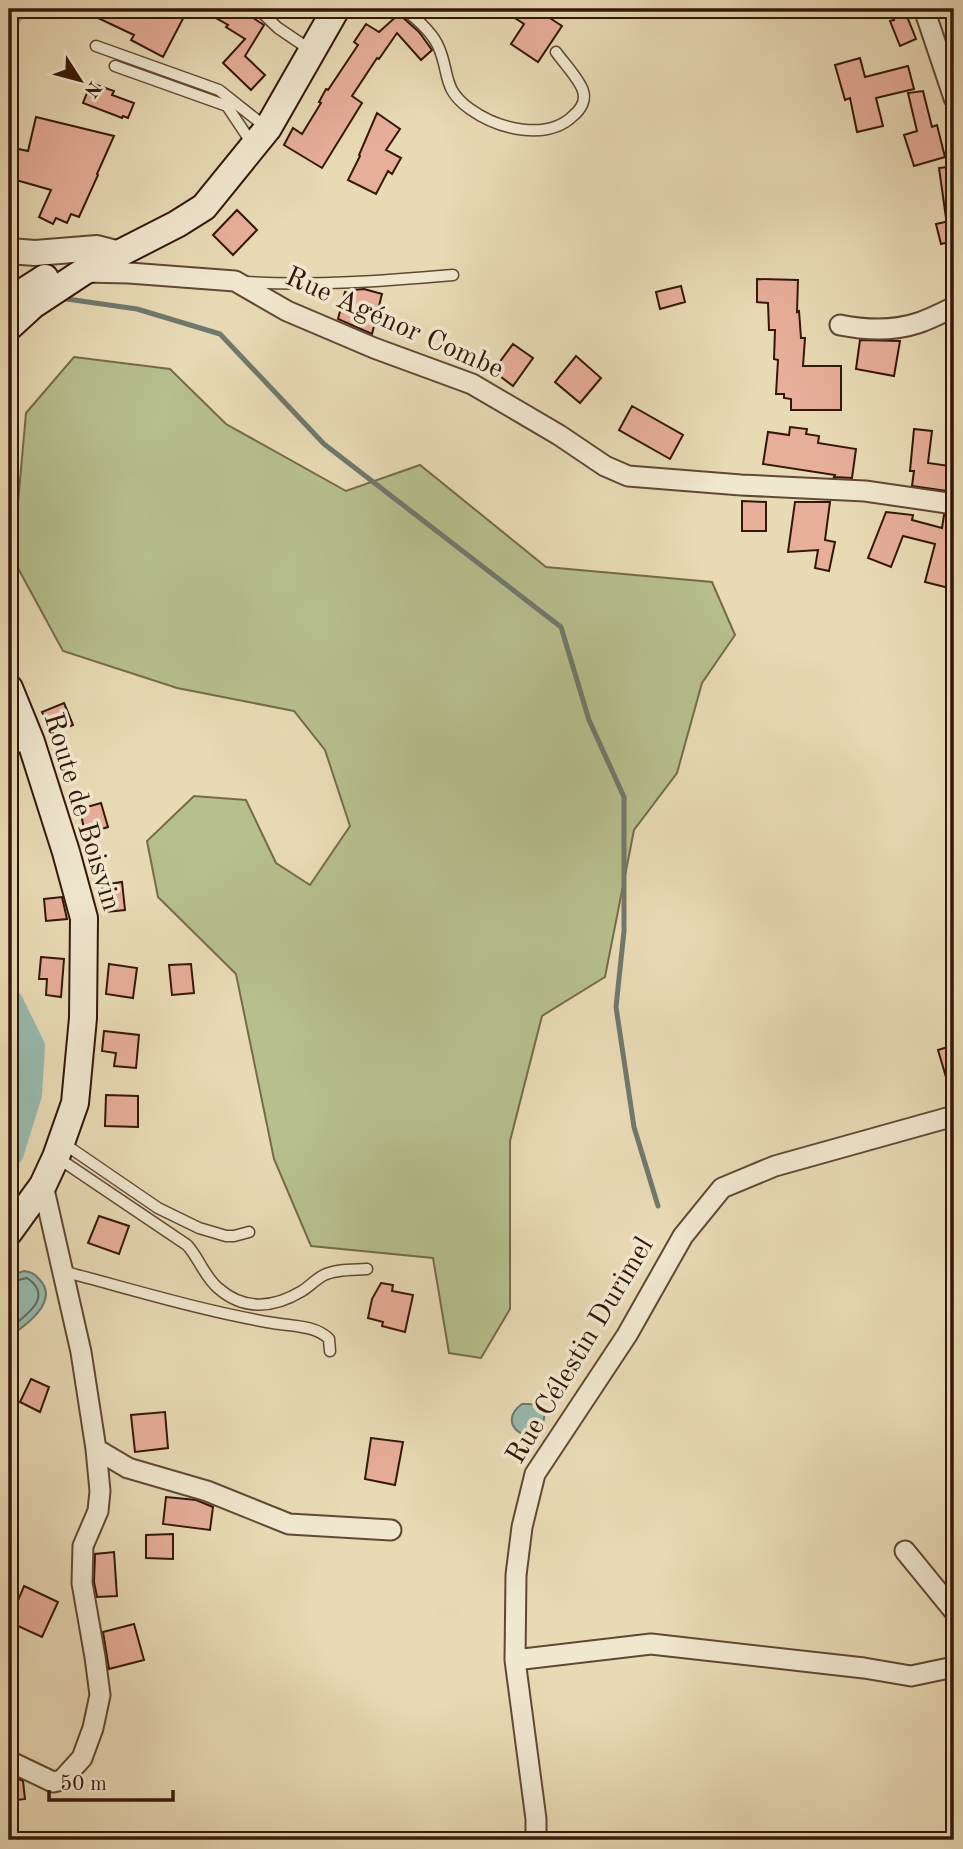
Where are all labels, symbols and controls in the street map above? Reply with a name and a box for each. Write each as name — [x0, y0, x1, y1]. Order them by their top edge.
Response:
north arrow — [46, 46, 116, 116]
text: N — [79, 77, 104, 100]
street label: Rue Agénor Combe — [281, 263, 507, 385]
street label: Route de Boisvin — [38, 710, 124, 914]
street label: Rue Célestin Durimel — [502, 1233, 660, 1469]
scale bar — [49, 1758, 173, 1802]
text: 50 m — [60, 1774, 107, 1795]

